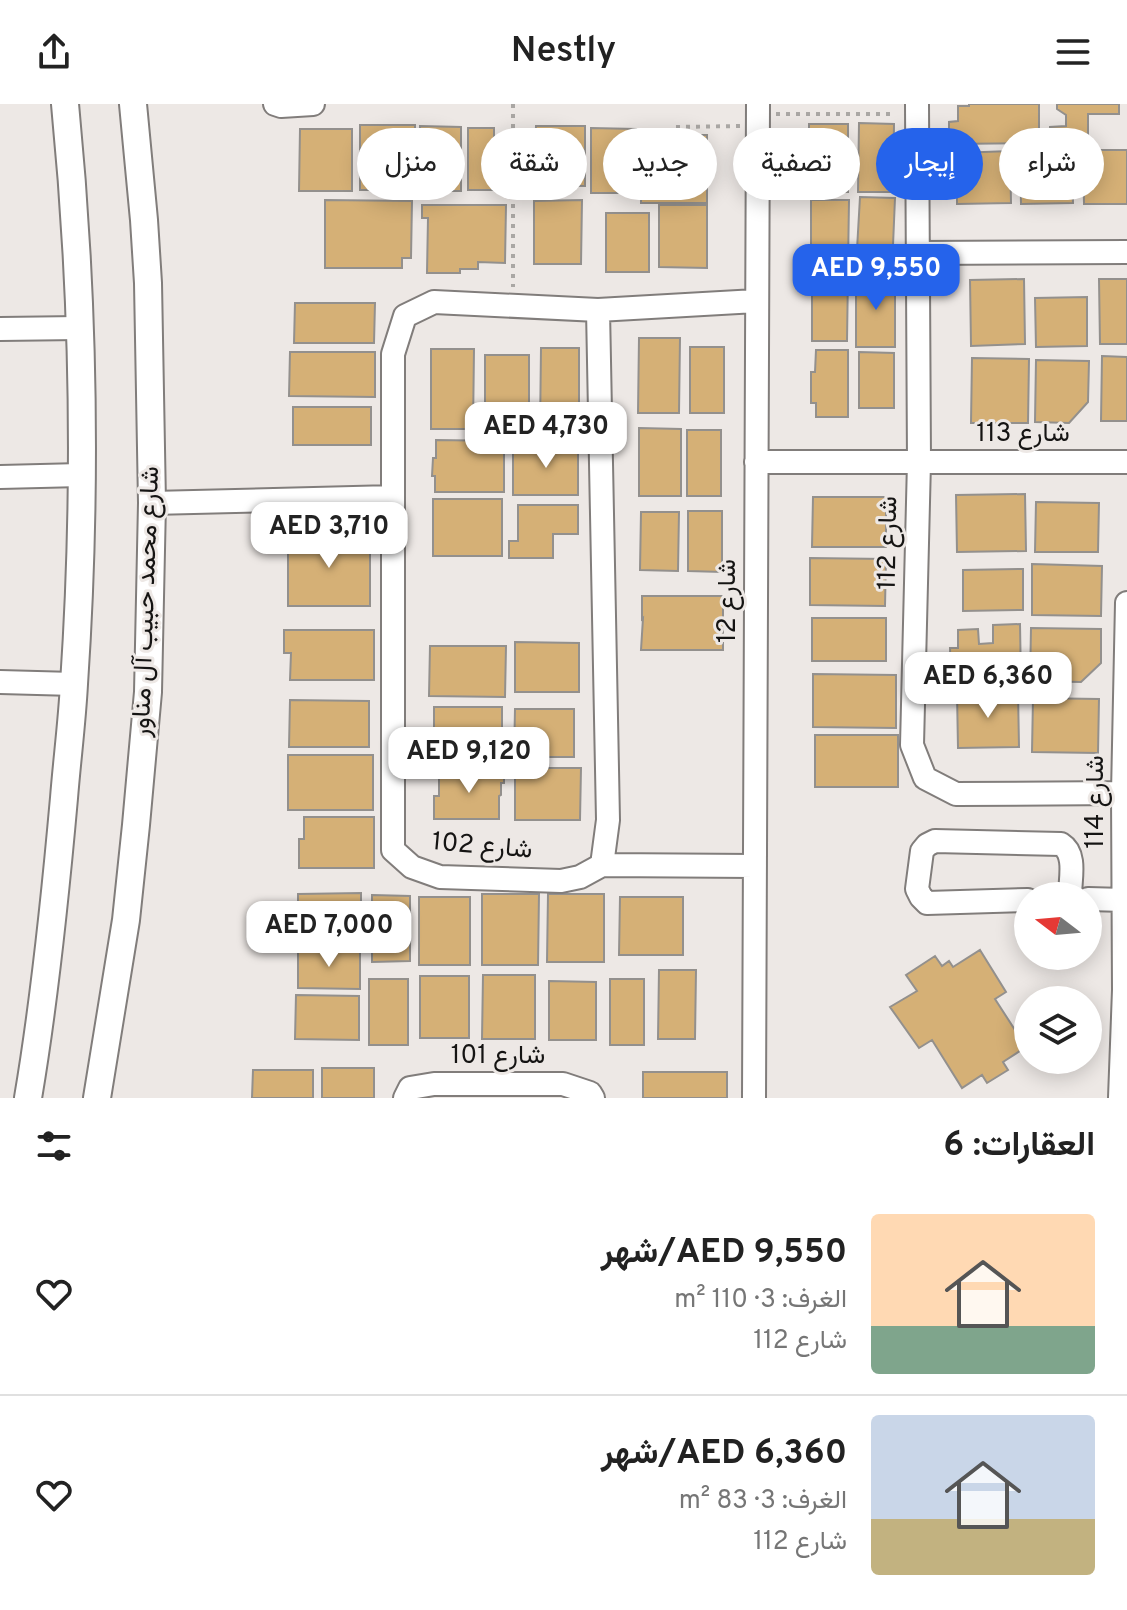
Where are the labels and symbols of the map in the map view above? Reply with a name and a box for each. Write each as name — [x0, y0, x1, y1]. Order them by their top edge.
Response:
pin: AED 9,550 — [784, 244, 968, 312]
pin: AED 4,730 — [454, 402, 638, 470]
street label: شارع 113 — [976, 418, 1070, 451]
street label: شارع محمد حبيب آل مناور — [126, 466, 168, 739]
street label: شارع 112 — [872, 496, 906, 590]
pin: AED 3,710 — [237, 502, 421, 570]
street label: شارع 12 — [712, 559, 745, 643]
pin: AED 6,360 — [896, 652, 1080, 720]
pin: AED 9,120 — [377, 727, 561, 795]
street label: شارع 114 — [1080, 755, 1113, 849]
street label: شارع 102 — [430, 826, 534, 868]
north arrow — [1014, 882, 1102, 970]
pin: AED 7,000 — [237, 901, 421, 969]
street label: شارع 101 — [451, 1040, 545, 1073]

